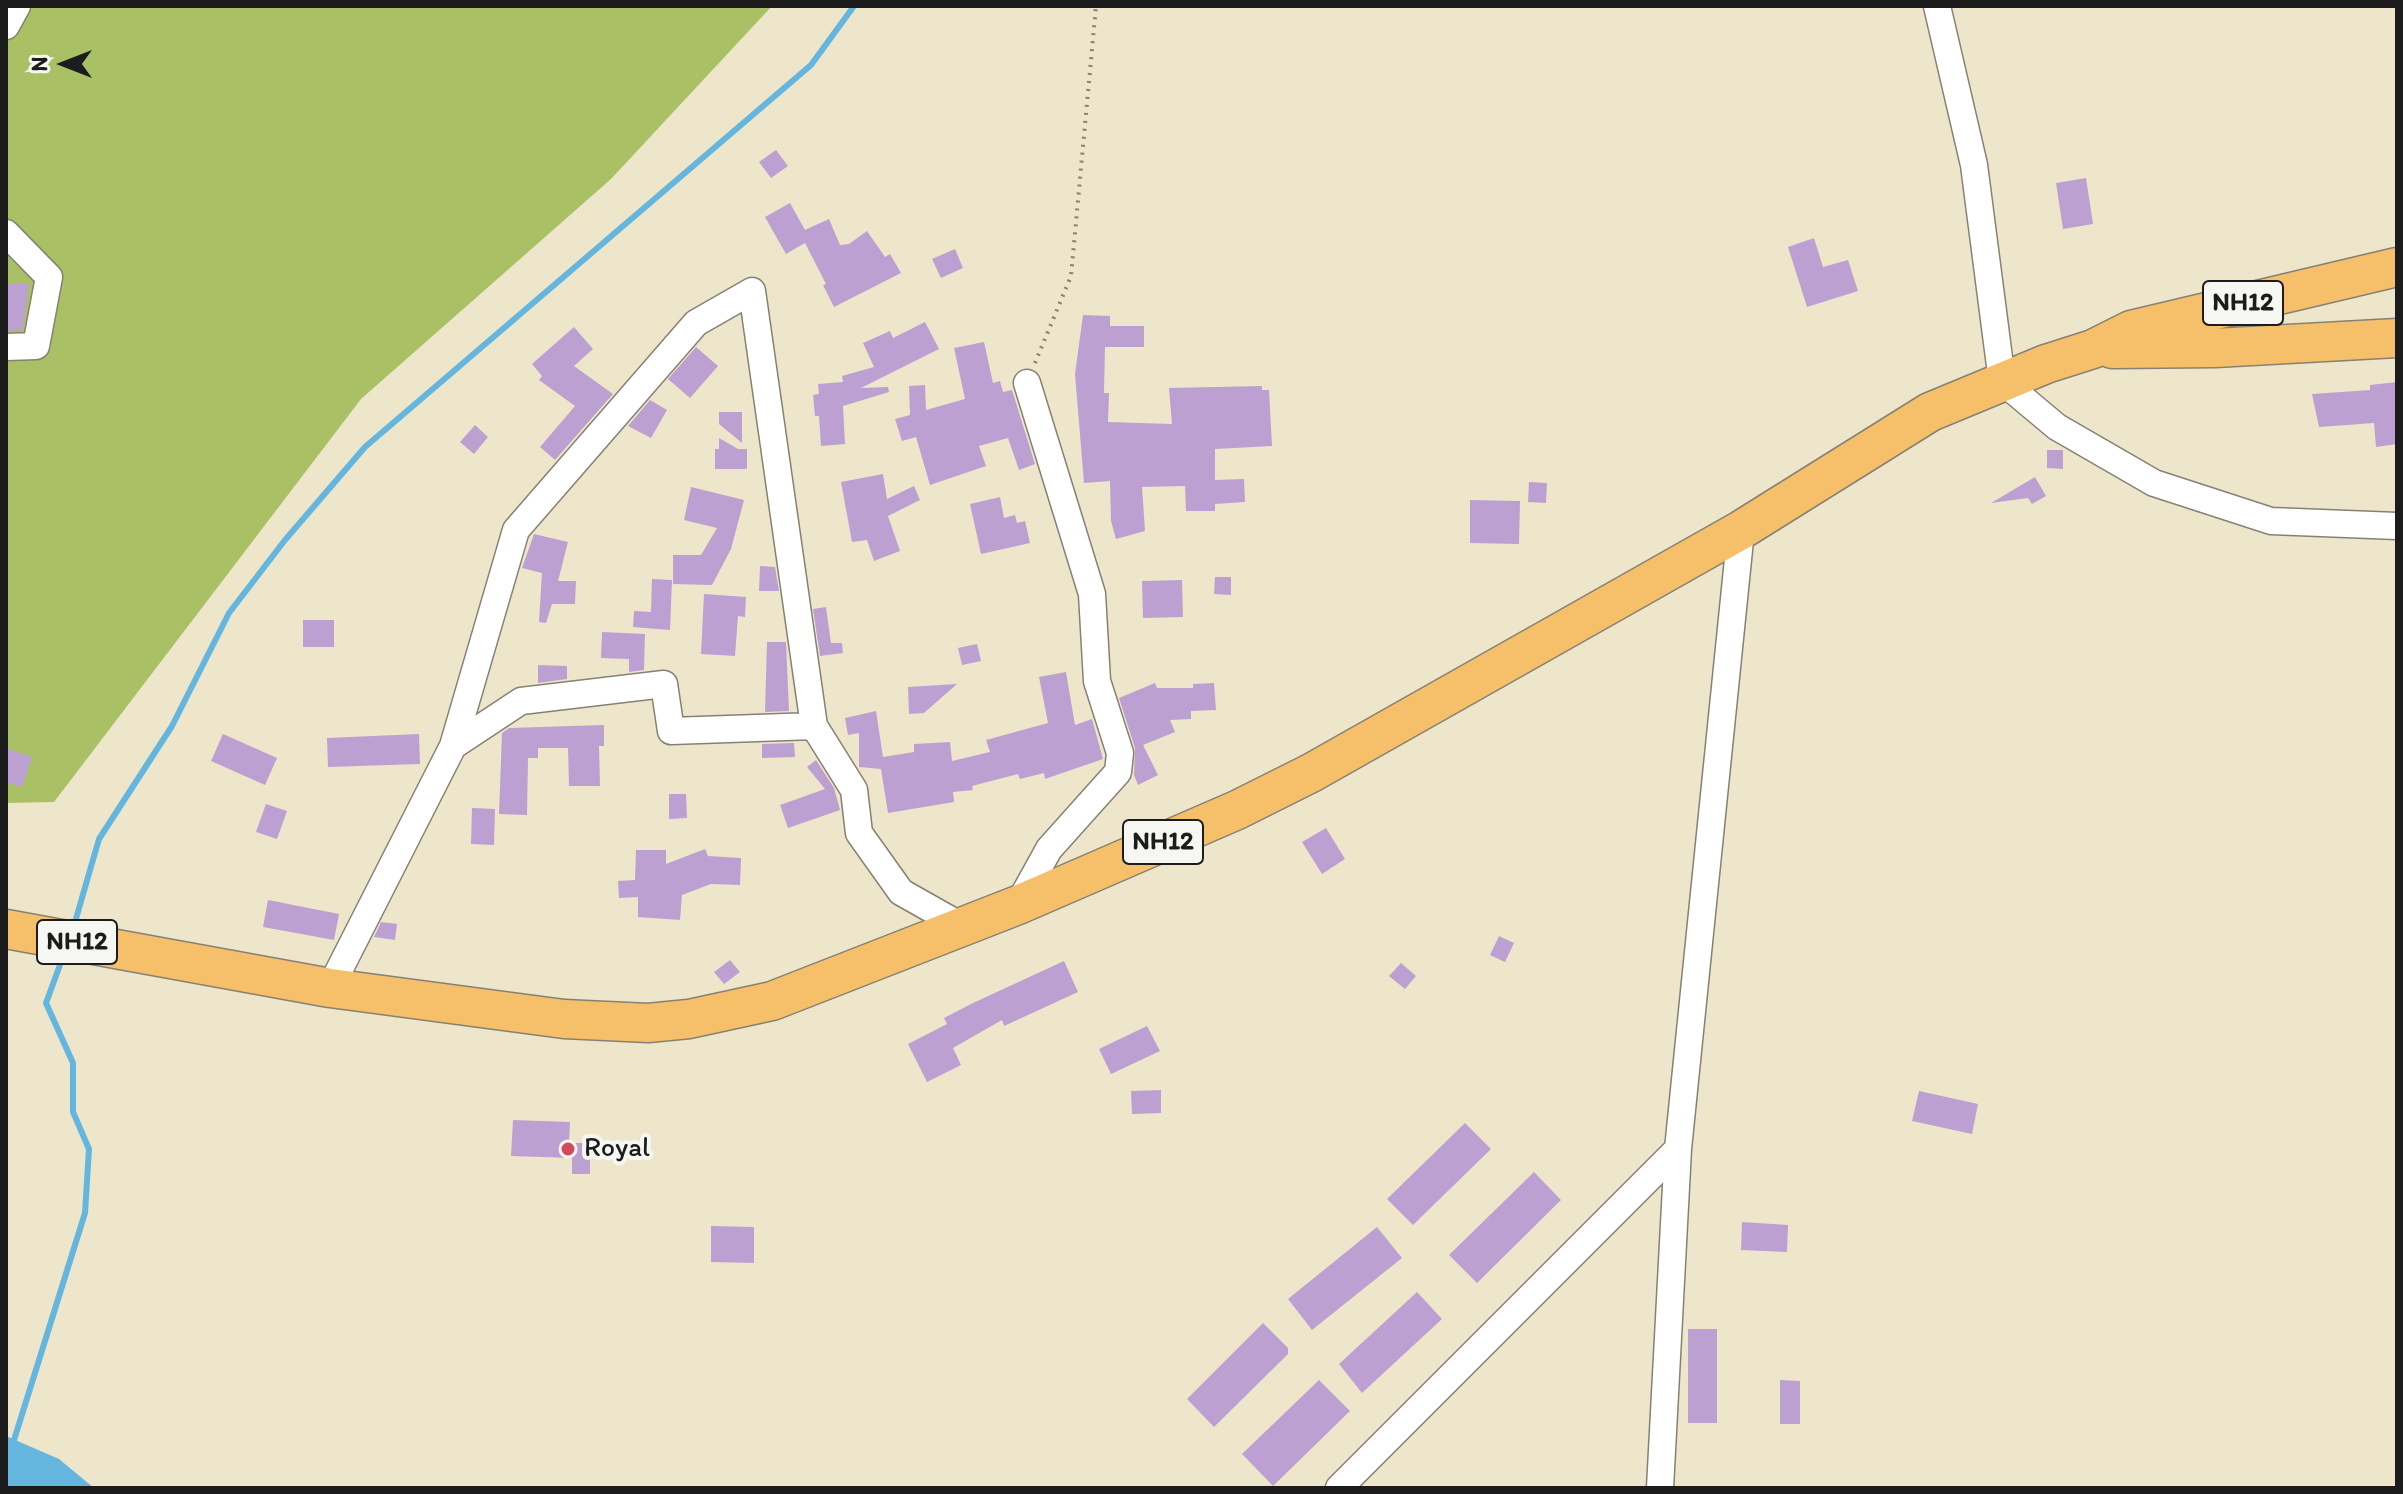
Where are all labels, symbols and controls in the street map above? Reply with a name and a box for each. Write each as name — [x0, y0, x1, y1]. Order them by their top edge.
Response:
north arrow — [24, 24, 104, 104]
text: N — [26, 57, 53, 71]
road number: NH12 — [2203, 281, 2283, 325]
road number: NH12 — [1123, 820, 1203, 864]
road number: NH12 — [37, 920, 117, 964]
place label: Royal — [584, 1132, 650, 1166]
marker: Royal — [559, 1140, 577, 1158]

